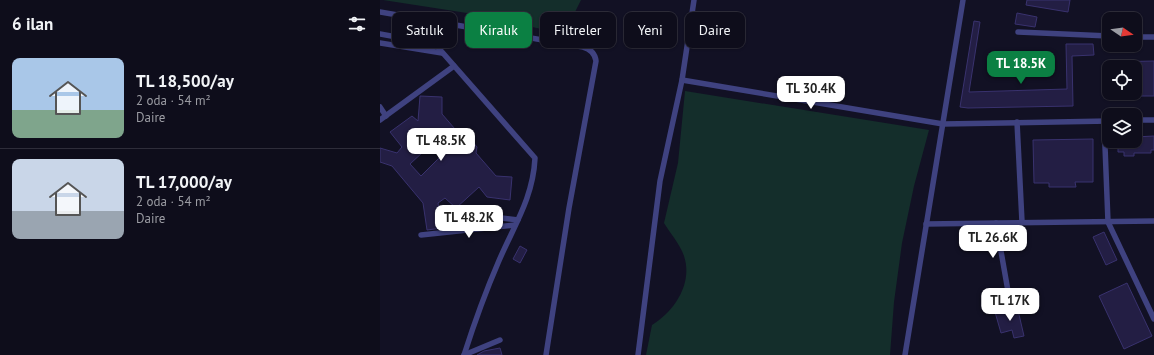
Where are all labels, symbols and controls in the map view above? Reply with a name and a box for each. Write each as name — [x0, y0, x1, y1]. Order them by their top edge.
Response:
chip: Satılık — [392, 12, 457, 48]
chip: Kiralık — [465, 12, 532, 48]
chip: Filtreler — [540, 12, 616, 48]
chip: Yeni — [624, 12, 677, 48]
chip: Daire — [685, 12, 745, 48]
north arrow — [1102, 12, 1142, 52]
map controls — [1102, 12, 1142, 148]
text: 6 ilan — [12, 13, 53, 35]
icon: filters — [346, 13, 368, 35]
pin: TL 18.5K — [980, 51, 1062, 85]
text: TL 18.5K — [996, 55, 1046, 72]
button: locate — [1102, 60, 1142, 100]
text: TL 18,500/ay — [136, 70, 234, 92]
icon: home — [44, 74, 92, 122]
pin: TL 30.4K — [770, 76, 852, 110]
text: TL 30.4K — [786, 80, 836, 97]
text: 2 oda · 54 m² — [136, 92, 211, 109]
button: layers — [1102, 108, 1142, 148]
text: Daire — [136, 109, 165, 126]
pin: TL 48.5K — [400, 128, 482, 162]
text: TL 48.5K — [416, 132, 466, 149]
text: TL 17,000/ay — [136, 171, 232, 193]
icon: home — [44, 175, 92, 223]
text: 2 oda · 54 m² — [136, 193, 211, 210]
pin: TL 48.2K — [428, 205, 510, 239]
text: TL 48.2K — [444, 209, 494, 226]
text: Daire — [136, 210, 165, 227]
pin: TL 26.6K — [952, 225, 1034, 259]
text: TL 26.6K — [968, 229, 1018, 246]
pin: TL 17K — [977, 288, 1043, 322]
text: TL 17K — [990, 292, 1030, 309]

